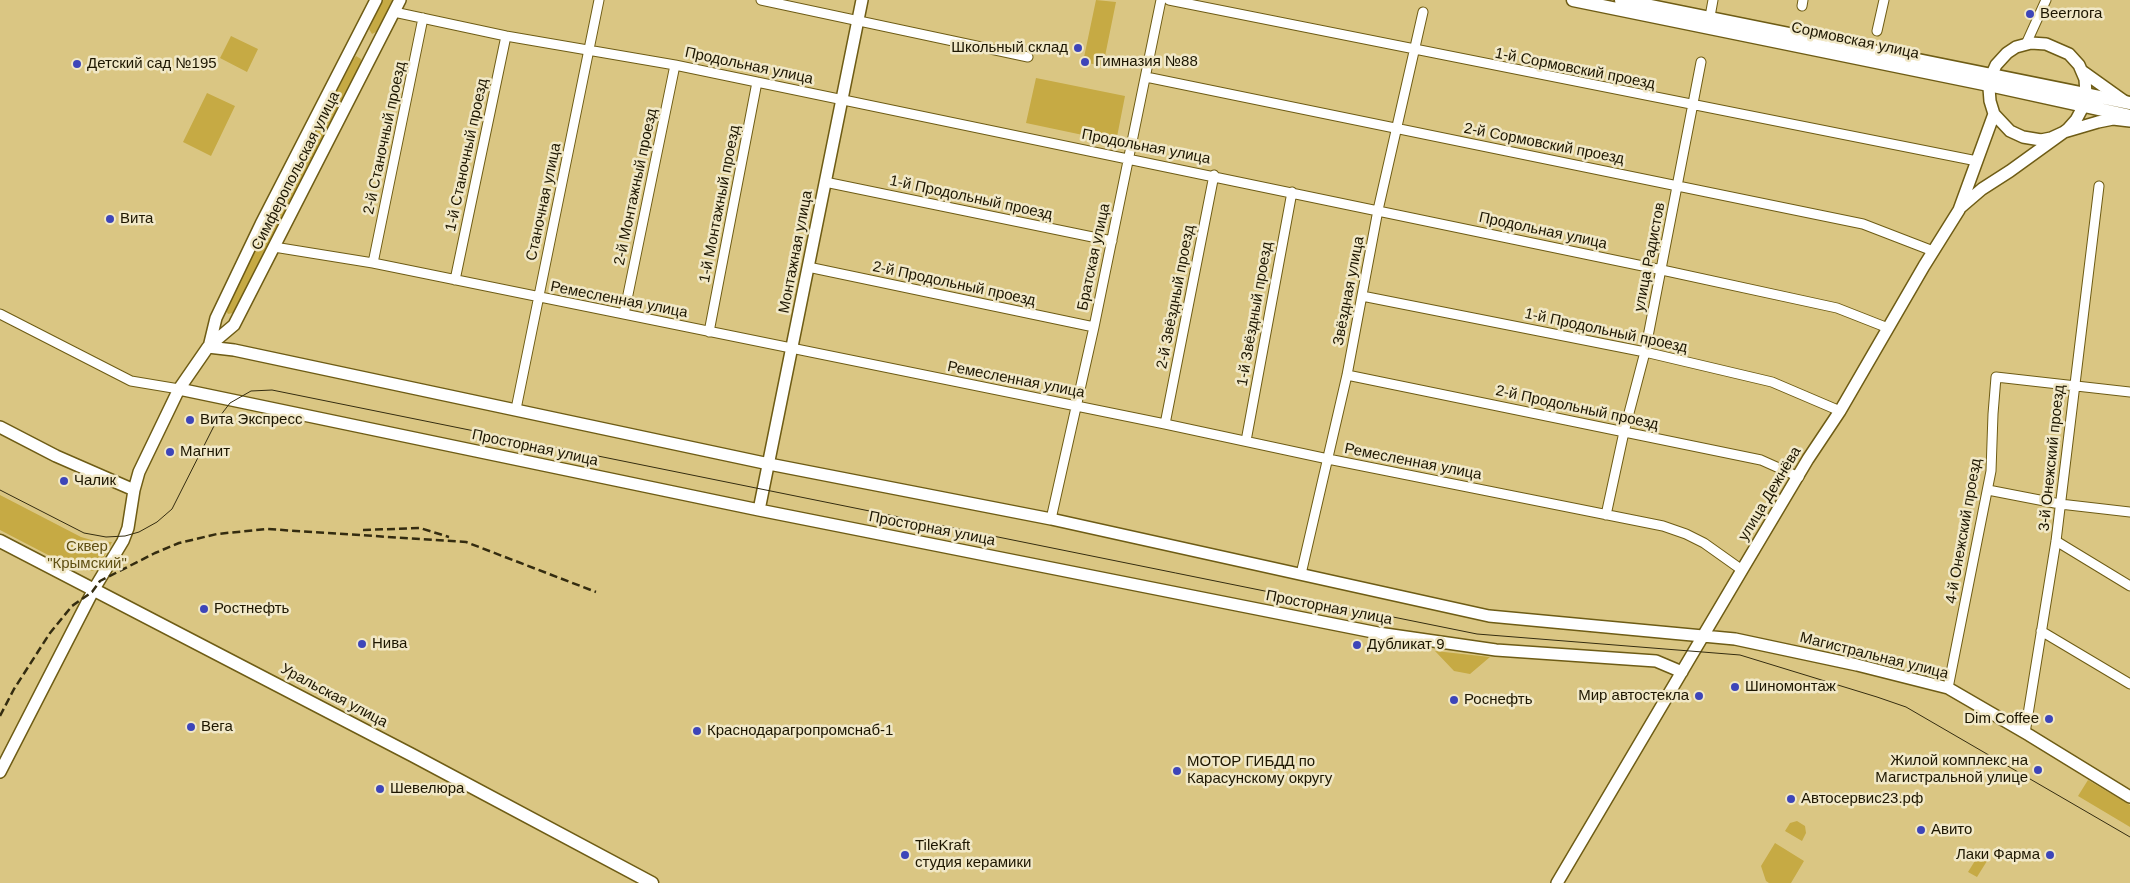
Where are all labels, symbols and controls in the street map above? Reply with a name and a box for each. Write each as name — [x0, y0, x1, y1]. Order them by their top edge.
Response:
place label: Beerлога — [2040, 5, 2102, 23]
marker: Beerлога — [2024, 8, 2036, 20]
street label: Сормовская улица — [1789, 19, 1921, 63]
place label: Школьный склад — [951, 39, 1068, 57]
marker: Школьный склад — [1072, 42, 1084, 54]
street label: Продольная улица — [683, 44, 815, 88]
street label: 1-й Сормовский проезд — [1493, 45, 1657, 93]
place label: Гимназия №88 — [1095, 53, 1198, 71]
place label: Детский сад №195 — [87, 55, 217, 73]
marker: Гимназия №88 — [1079, 56, 1091, 68]
marker: Детский сад №195 — [71, 58, 83, 70]
street label: 2-й Станочный проезд — [360, 60, 410, 216]
street label: 1-й Станочный проезд — [442, 77, 492, 233]
street label: Симферопольская улица — [248, 89, 344, 253]
street label: 2-й Монтажный проезд — [611, 107, 661, 267]
street label: 2-й Сормовский проезд — [1462, 120, 1626, 168]
street label: 1-й Монтажный проезд — [696, 124, 744, 284]
street label: Продольная улица — [1080, 126, 1212, 168]
street label: Станочная улица — [523, 141, 565, 263]
street label: 1-й Продольный проезд — [888, 172, 1054, 224]
street label: Монтажная улица — [775, 189, 817, 315]
street label: улица Радистов — [1631, 201, 1669, 313]
street label: Братская улица — [1074, 202, 1114, 312]
street label: Продольная улица — [1477, 209, 1609, 253]
place label: Вита — [120, 210, 153, 228]
marker: Вита — [104, 213, 116, 225]
street label: 2-й Звёздный проезд — [1153, 223, 1199, 371]
street label: Звёздная улица — [1330, 235, 1368, 347]
street label: 1-й Звёздный проезд — [1233, 240, 1277, 388]
street label: 2-й Продольный проезд — [871, 258, 1037, 310]
street label: Ремесленная улица — [549, 278, 689, 322]
street label: 1-й Продольный проезд — [1523, 305, 1689, 357]
street label: Ремесленная улица — [946, 358, 1086, 402]
street label: 2-й Продольный проезд — [1494, 382, 1660, 434]
street label: 3-й Онежский проезд — [2035, 384, 2069, 532]
place label: Вита Экспресс — [200, 411, 302, 429]
marker: Вита Экспресс — [184, 414, 196, 426]
street label: Просторная улица — [470, 426, 600, 470]
street label: Ремесленная улица — [1343, 440, 1483, 484]
place label: Магнит — [180, 443, 230, 461]
street label: улица Дежнёва — [1735, 444, 1805, 544]
marker: Магнит — [164, 446, 176, 458]
street label: 4-й Онежский проезд — [1942, 457, 1986, 605]
place label: Чалик — [74, 472, 116, 490]
marker: Чалик — [58, 475, 70, 487]
street label: Просторная улица — [867, 508, 997, 550]
park label: Сквер "Крымский" — [47, 538, 127, 573]
street label: Просторная улица — [1264, 587, 1394, 629]
place label: Ростнефть — [214, 600, 289, 618]
marker: Ростнефть — [198, 603, 210, 615]
street label: Магистральная улица — [1798, 629, 1950, 683]
place label: Нива — [372, 635, 407, 653]
place label: Дубликат 9 — [1367, 636, 1444, 654]
marker: Нива — [356, 638, 368, 650]
marker: Дубликат 9 — [1351, 639, 1363, 651]
street label: Уральская улица — [278, 660, 390, 732]
place label: Шиномонтаж — [1745, 678, 1836, 696]
marker: Шиномонтаж — [1729, 681, 1741, 693]
place label: Мир автостекла — [1578, 687, 1689, 705]
marker: Мир автостекла — [1693, 690, 1705, 702]
place label: Роснефть — [1464, 691, 1533, 709]
marker: Роснефть — [1448, 694, 1460, 706]
place label: Dim Coffee — [1964, 710, 2039, 728]
marker: Dim Coffee — [2043, 713, 2055, 725]
place label: Вега — [201, 718, 233, 736]
marker: Вега — [185, 721, 197, 733]
place label: Краснодарагропромснаб-1 — [707, 722, 893, 740]
marker: Краснодарагропромснаб-1 — [691, 725, 703, 737]
place label: Жилой комплекс на Магистральной улице — [1875, 752, 2028, 787]
place label: МОТОР ГИБДД по Карасунскому округу — [1187, 753, 1332, 788]
marker: Жилой комплекс на Магистральной улице — [2032, 764, 2044, 776]
marker: МОТОР ГИБДД по Карасунскому округу — [1171, 765, 1183, 777]
place label: Шевелюра — [390, 780, 464, 798]
marker: Шевелюра — [374, 783, 386, 795]
place label: Автосервис23.рф — [1801, 790, 1923, 808]
marker: Автосервис23.рф — [1785, 793, 1797, 805]
place label: Авито — [1931, 821, 1972, 839]
marker: Авито — [1915, 824, 1927, 836]
place label: TileKraft студия керамики — [915, 837, 1031, 872]
place label: Лаки Фарма — [1956, 846, 2040, 864]
marker: TileKraft студия керамики — [899, 849, 911, 861]
marker: Лаки Фарма — [2044, 849, 2056, 861]

